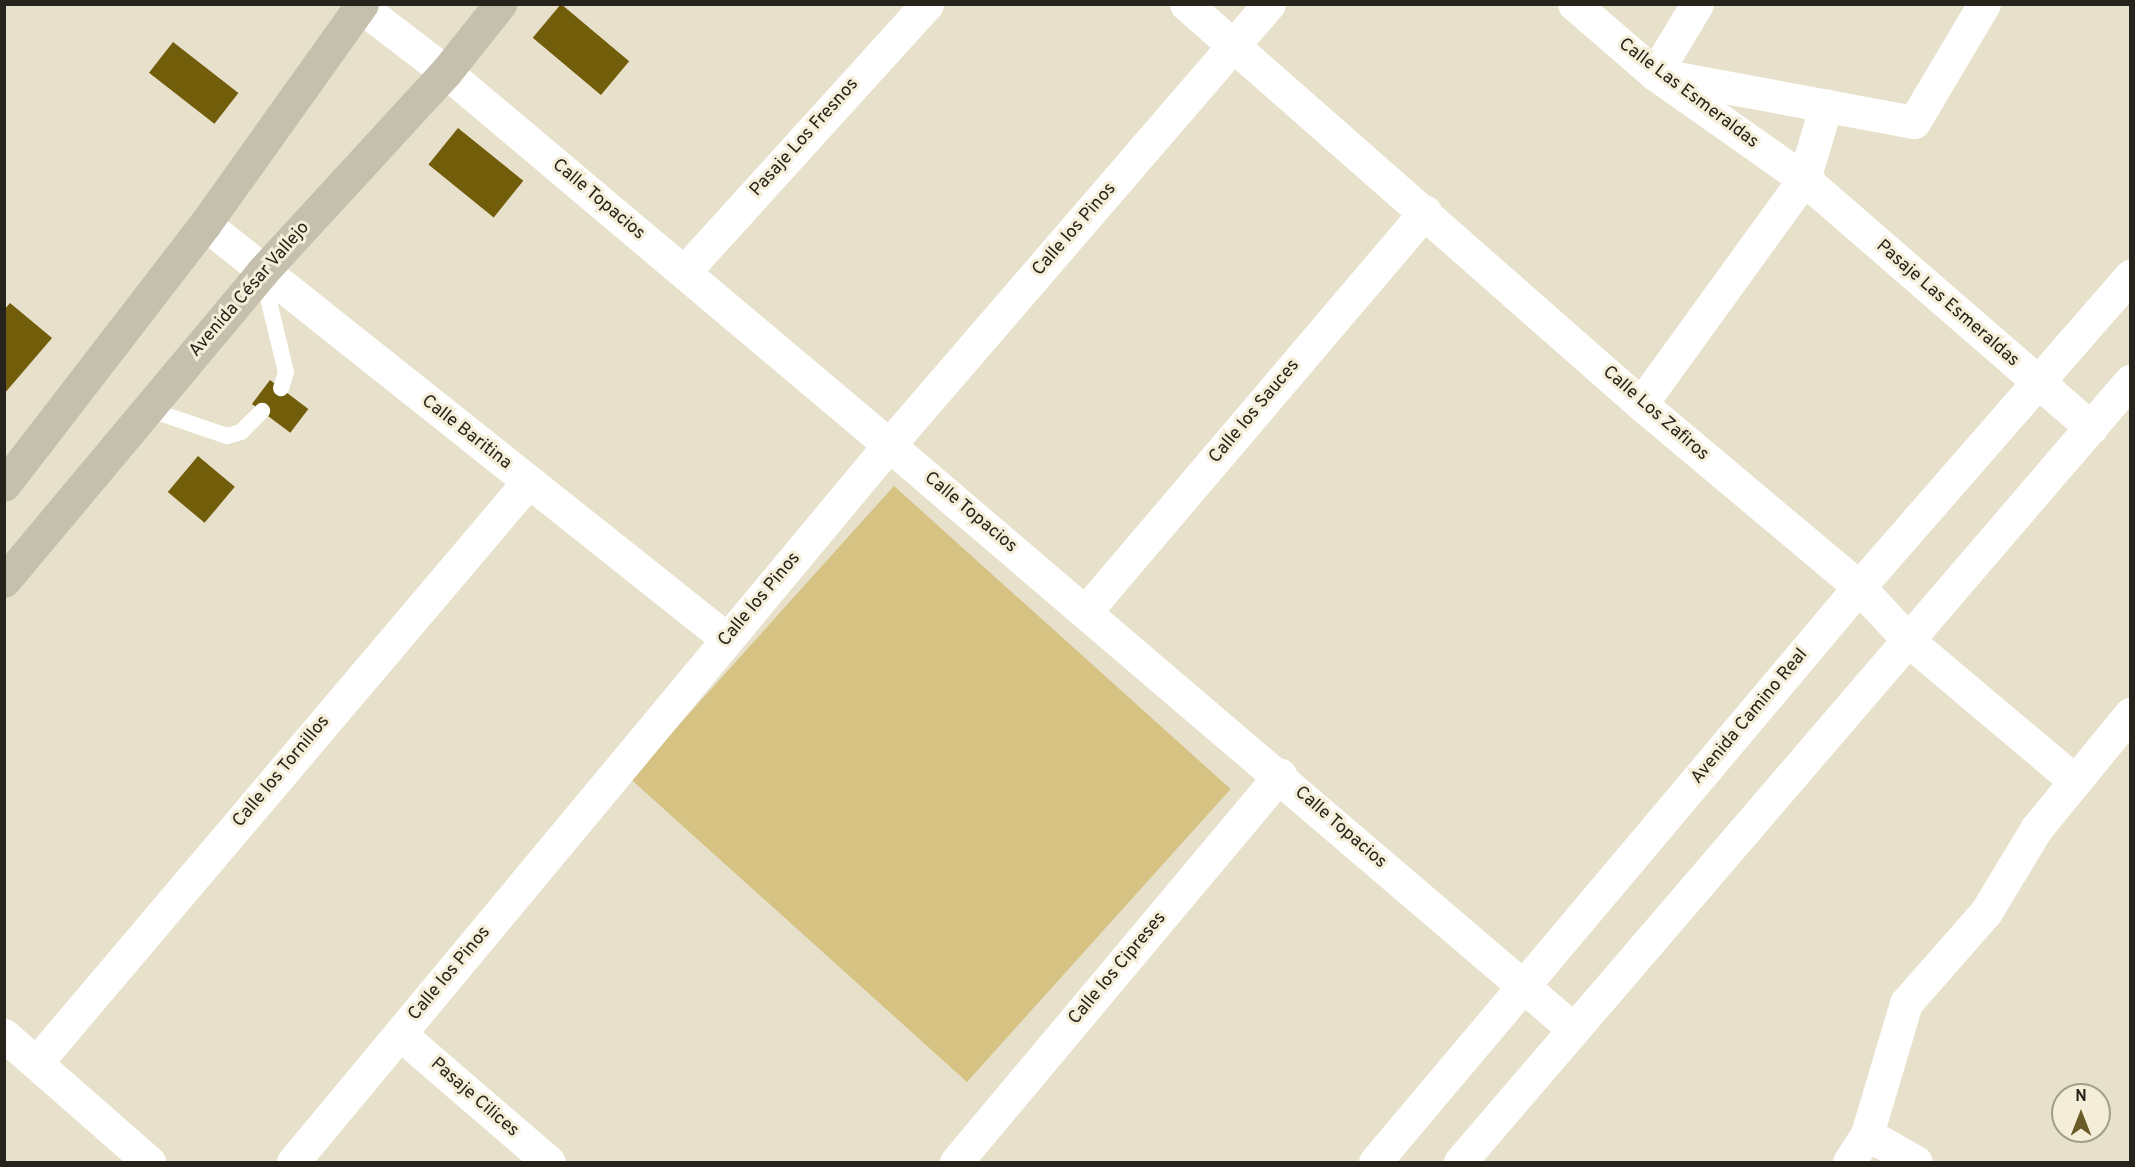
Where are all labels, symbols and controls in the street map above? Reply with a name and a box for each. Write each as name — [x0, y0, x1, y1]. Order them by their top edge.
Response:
street label: Calle Las Esmeraldas — [1614, 34, 1762, 154]
street label: Pasaje Los Fresnos — [746, 74, 864, 202]
street label: Calle Topacios — [547, 155, 649, 245]
street label: Calle los Pinos — [1029, 179, 1121, 281]
street label: Avenida César Vallejo — [185, 218, 315, 362]
street label: Pasaje Las Esmeraldas — [1871, 236, 2023, 372]
street label: Calle los Sauces — [1205, 356, 1305, 468]
street label: Calle Los Zafiros — [1597, 362, 1713, 466]
street label: Calle Baritina — [417, 391, 515, 475]
street label: Calle Topacios — [919, 468, 1021, 558]
street label: Calle los Pinos — [714, 548, 806, 652]
street label: Avenida Camino Real — [1687, 645, 1813, 789]
street label: Calle los Tornillos — [229, 711, 335, 833]
street label: Calle Topacios — [1289, 782, 1391, 874]
street label: Calle los Cipreses — [1065, 908, 1171, 1030]
street label: Calle los Pinos — [404, 922, 496, 1026]
street label: Pasaje Cilices — [425, 1054, 523, 1142]
north arrow — [2051, 1083, 2111, 1143]
text: N — [2075, 1087, 2087, 1107]

